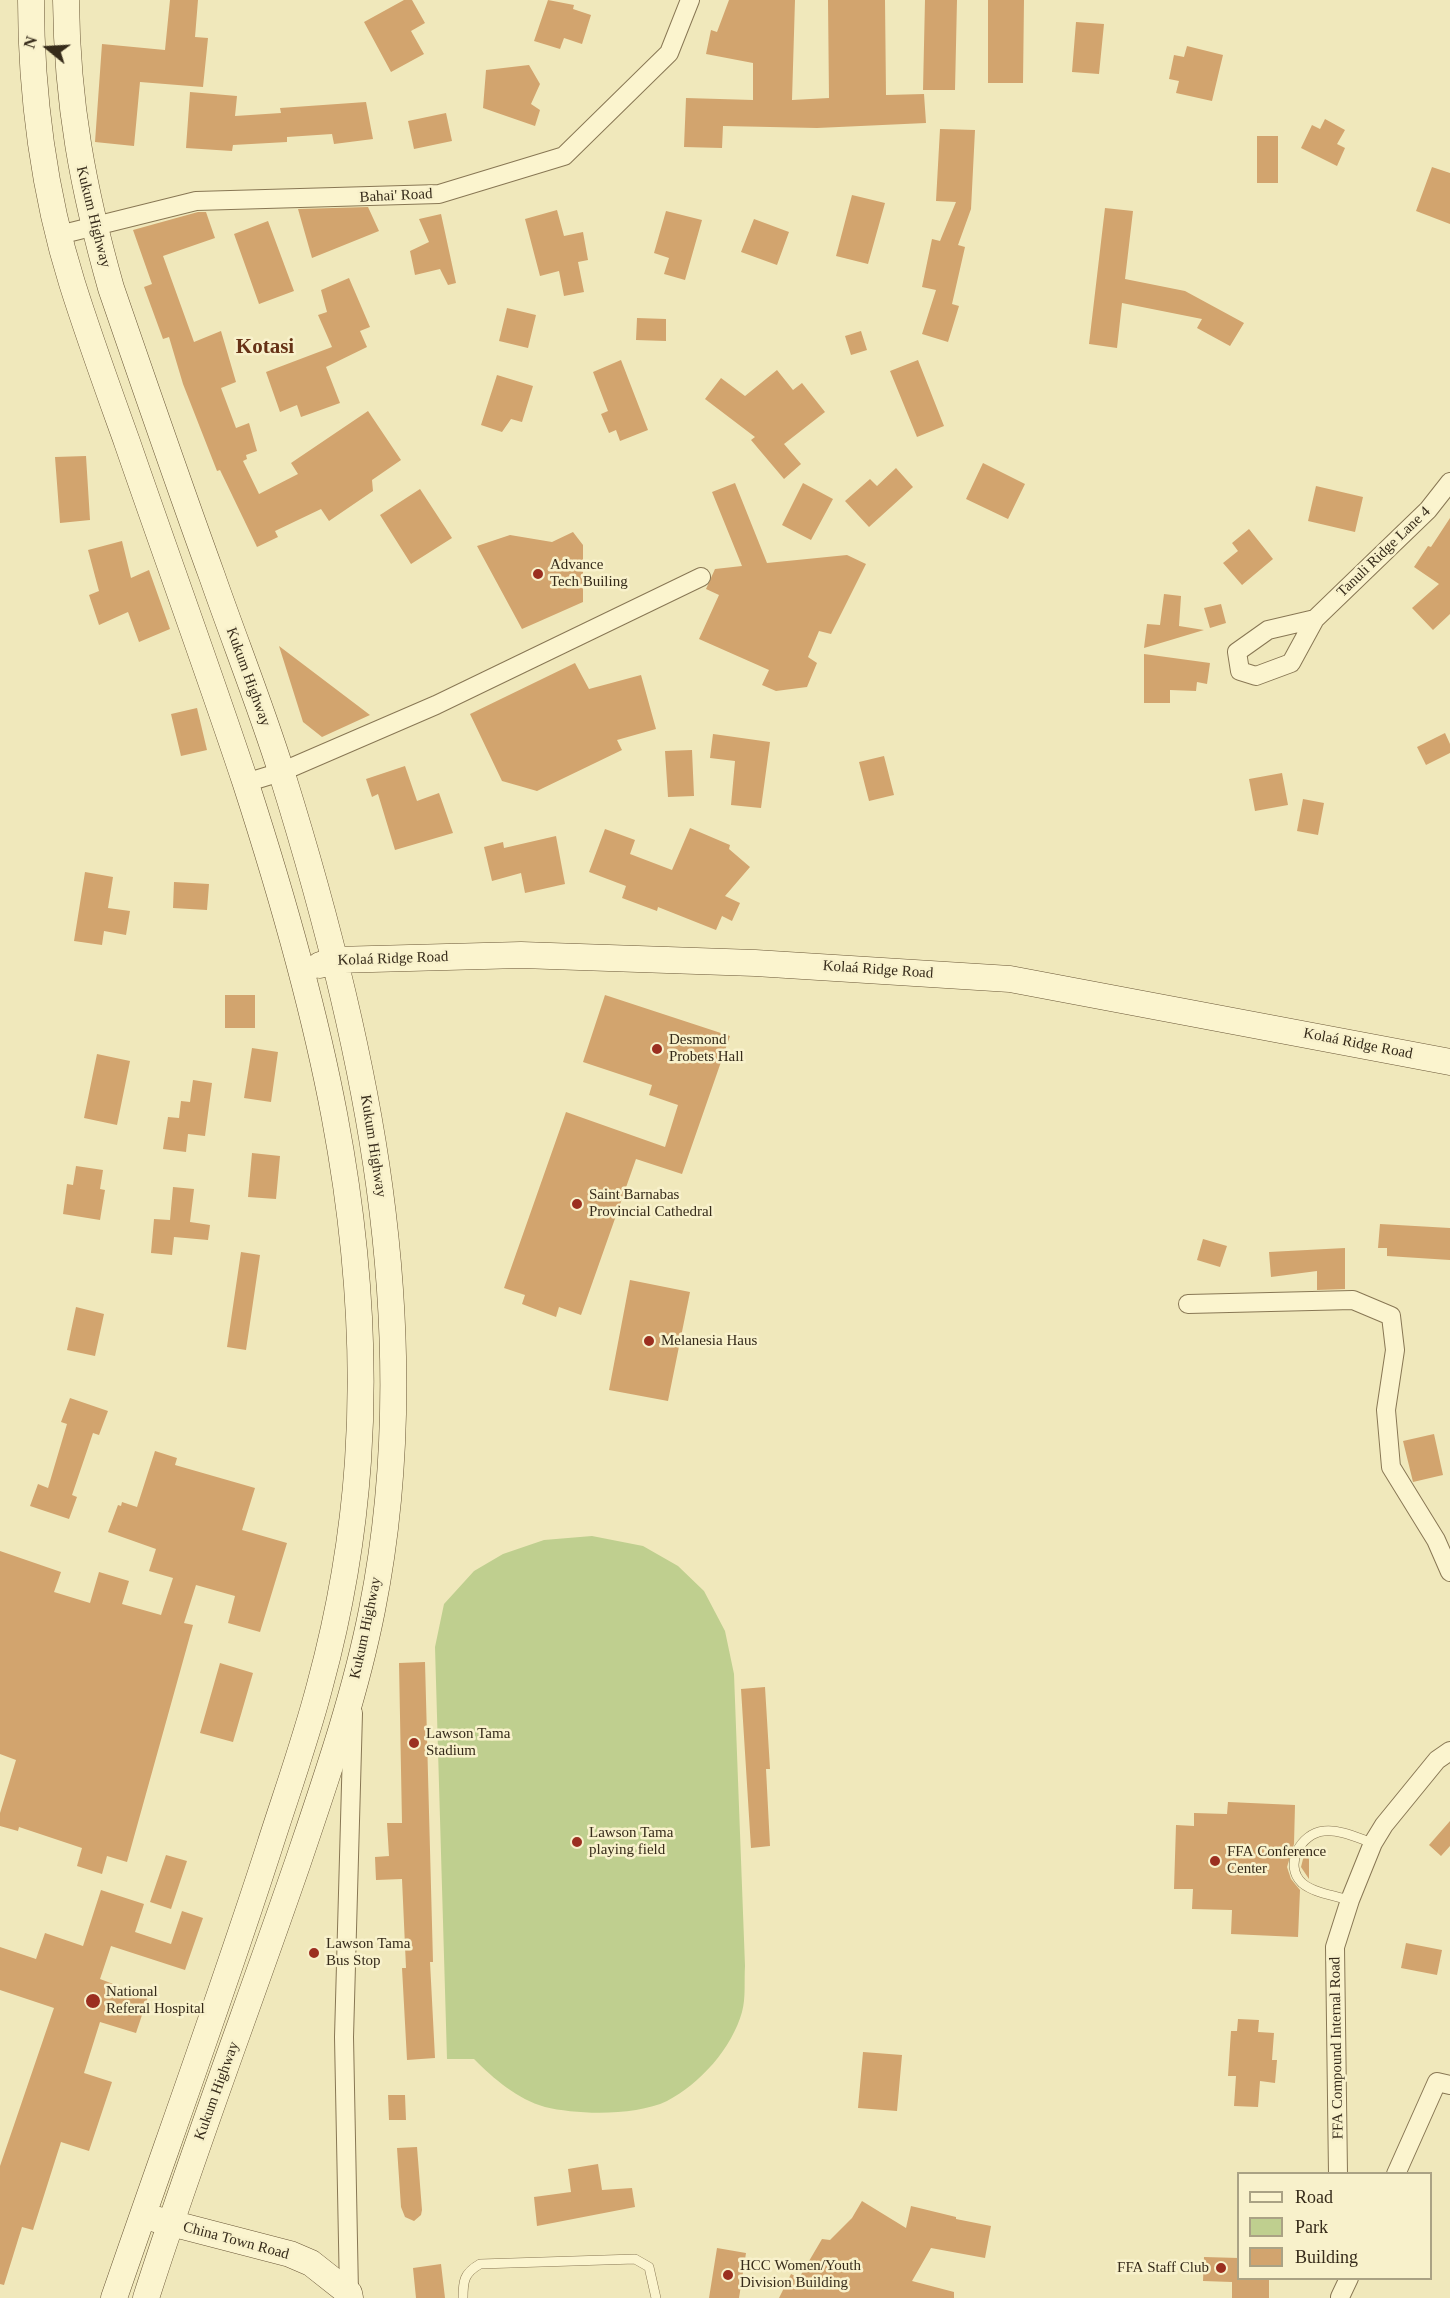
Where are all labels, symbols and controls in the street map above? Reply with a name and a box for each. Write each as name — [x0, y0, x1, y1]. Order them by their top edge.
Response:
north arrow — [18, 18, 78, 78]
text: N — [21, 34, 40, 50]
street label: Kukum Highway — [72, 164, 114, 270]
street label: Bahai' Road — [359, 185, 433, 207]
district label: Kotasi — [236, 335, 294, 361]
street label: Tanuli Ridge Lane 4 — [1334, 503, 1434, 601]
place label: Advance Tech Builing — [550, 556, 628, 591]
marker: Advance Tech Builing — [531, 567, 545, 581]
street label: Kukum Highway — [222, 625, 274, 729]
street label: Kolaá Ridge Road — [337, 948, 449, 970]
street label: Kolaá Ridge Road — [822, 957, 934, 983]
street label: Kolaá Ridge Road — [1302, 1025, 1414, 1063]
place label: Desmond Probets Hall — [669, 1031, 744, 1066]
marker: Desmond Probets Hall — [650, 1042, 664, 1056]
street label: Kukum Highway — [356, 1093, 390, 1199]
place label: Saint Barnabas Provincial Cathedral — [589, 1186, 713, 1221]
marker: Saint Barnabas Provincial Cathedral — [570, 1197, 584, 1211]
place label: Melanesia Haus — [661, 1332, 757, 1350]
marker: Melanesia Haus — [642, 1334, 656, 1348]
street label: Kukum Highway — [346, 1575, 386, 1681]
place label: Lawson Tama Stadium — [426, 1725, 510, 1760]
marker: Lawson Tama Stadium — [407, 1736, 421, 1750]
place label: Lawson Tama playing field — [589, 1824, 673, 1859]
marker: Lawson Tama playing field — [570, 1835, 584, 1849]
place label: FFA Conference Center — [1227, 1843, 1326, 1878]
marker: FFA Conference Center — [1208, 1854, 1222, 1868]
place label: Lawson Tama Bus Stop — [326, 1935, 410, 1970]
marker: Lawson Tama Bus Stop — [307, 1946, 321, 1960]
street label: FFA Compound Internal Road — [1326, 1957, 1348, 2139]
place label: National Referal Hospital — [106, 1983, 205, 2018]
marker: National Referal Hospital — [84, 1992, 102, 2010]
street label: Kukum Highway — [191, 2039, 243, 2143]
legend — [1237, 2172, 1432, 2280]
text: Road — [1295, 2187, 1333, 2207]
text: Park — [1295, 2217, 1328, 2237]
street label: China Town Road — [181, 2218, 291, 2264]
text: Building — [1295, 2247, 1358, 2267]
place label: HCC Women/Youth Division Building — [740, 2257, 861, 2292]
place label: FFA Staff Club — [1117, 2259, 1209, 2277]
marker: FFA Staff Club — [1214, 2261, 1228, 2275]
marker: HCC Women/Youth Division Building — [721, 2268, 735, 2282]

